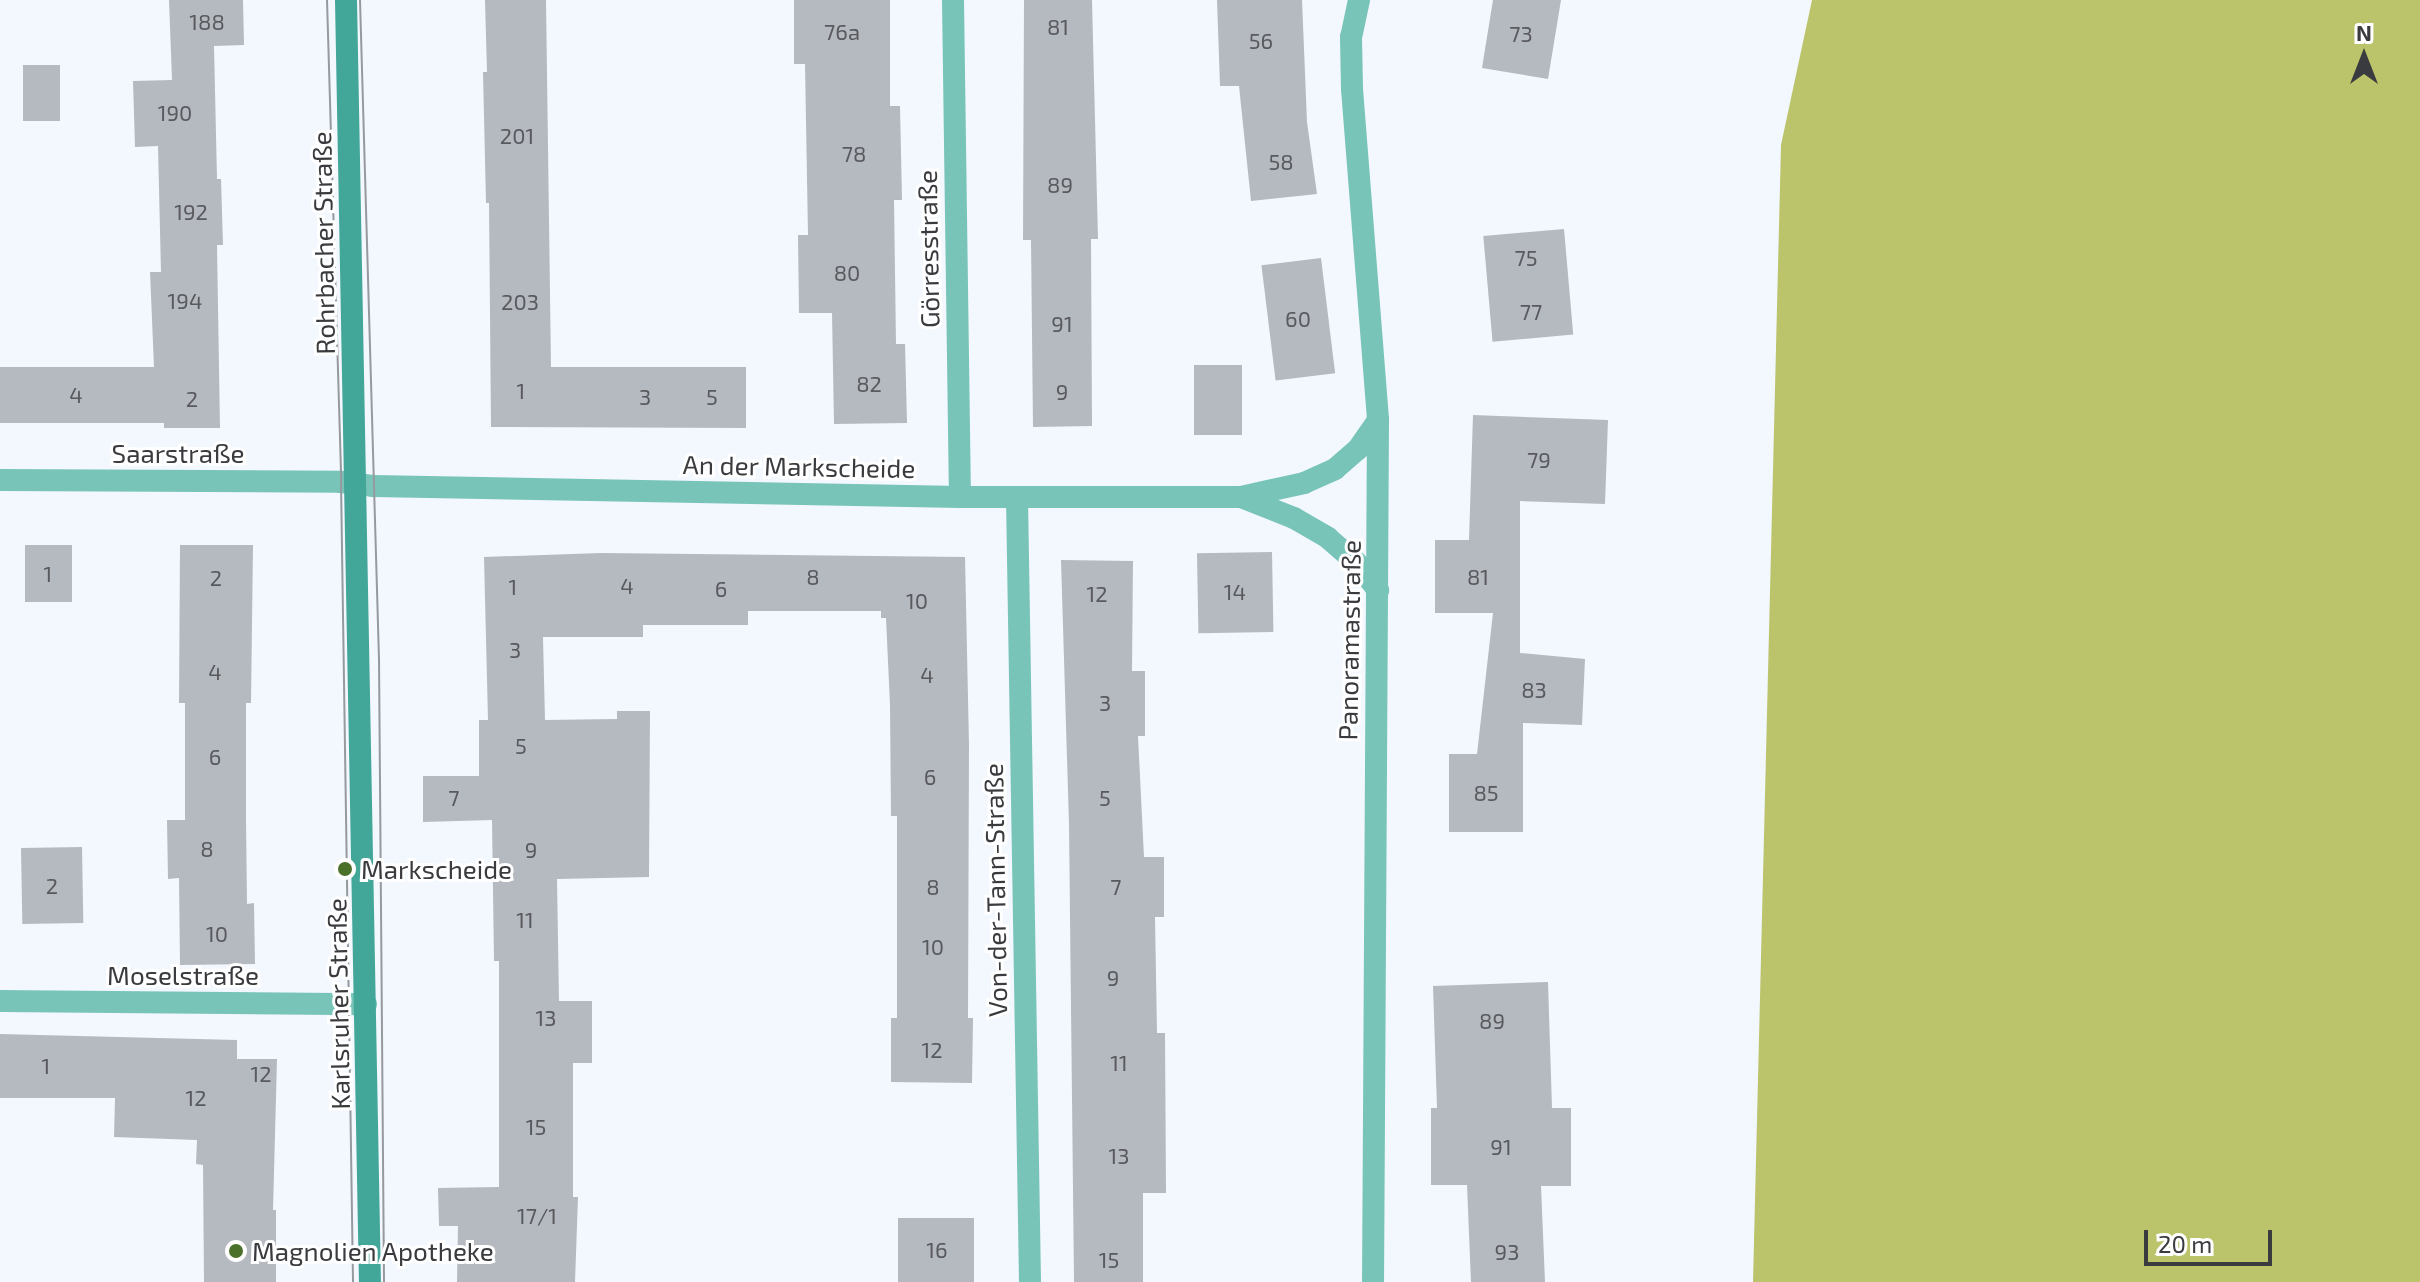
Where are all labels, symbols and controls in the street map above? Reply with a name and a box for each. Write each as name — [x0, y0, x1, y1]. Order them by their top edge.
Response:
house number: 188 — [189, 9, 225, 35]
house number: 81 — [1047, 14, 1069, 40]
north arrow — [2324, 16, 2404, 96]
house number: 76a — [824, 19, 860, 45]
text: N — [2356, 19, 2372, 45]
house number: 73 — [1509, 21, 1533, 47]
house number: 56 — [1249, 28, 1273, 54]
house number: 190 — [158, 100, 192, 126]
house number: 201 — [500, 123, 534, 149]
street label: Rohrbacher Straße — [305, 131, 341, 355]
house number: 78 — [842, 141, 866, 167]
house number: 58 — [1268, 149, 1294, 175]
street label: Görresstraße — [911, 170, 945, 328]
house number: 89 — [1047, 172, 1073, 198]
house number: 192 — [174, 199, 208, 225]
house number: 75 — [1514, 245, 1538, 271]
house number: 80 — [834, 260, 860, 286]
house number: 194 — [168, 288, 202, 314]
house number: 203 — [501, 289, 539, 315]
house number: 77 — [1520, 299, 1542, 325]
house number: 60 — [1285, 306, 1311, 332]
house number: 91 — [1051, 311, 1073, 337]
house number: 82 — [856, 371, 882, 397]
house number: 1 — [517, 378, 525, 404]
house number: 9 — [1056, 379, 1068, 405]
house number: 4 — [69, 382, 83, 408]
house number: 3 — [639, 384, 651, 410]
house number: 5 — [706, 384, 718, 410]
house number: 2 — [186, 386, 198, 412]
street label: Saarstraße — [112, 437, 244, 469]
house number: 79 — [1527, 447, 1551, 473]
street label: An der Markscheide — [682, 448, 916, 484]
street label: Panoramastraße — [1332, 540, 1366, 740]
house number: 1 — [44, 561, 52, 587]
house number: 8 — [806, 564, 820, 590]
house number: 81 — [1467, 564, 1489, 590]
house number: 2 — [210, 565, 222, 591]
house number: 4 — [620, 573, 634, 599]
house number: 1 — [509, 574, 517, 600]
house number: 6 — [715, 576, 727, 602]
house number: 14 — [1224, 579, 1246, 605]
house number: 12 — [1086, 581, 1108, 607]
house number: 10 — [906, 588, 928, 614]
house number: 3 — [509, 637, 521, 663]
house number: 4 — [208, 659, 222, 685]
house number: 4 — [920, 662, 934, 688]
house number: 83 — [1521, 677, 1547, 703]
house number: 3 — [1099, 690, 1111, 716]
house number: 5 — [515, 733, 527, 759]
house number: 6 — [209, 744, 221, 770]
street label: Von-der-Tann-Straße — [977, 763, 1013, 1017]
house number: 6 — [924, 764, 936, 790]
house number: 85 — [1473, 780, 1499, 806]
house number: 7 — [448, 785, 460, 811]
house number: 5 — [1099, 785, 1111, 811]
house number: 8 — [200, 836, 214, 862]
house number: 9 — [525, 837, 537, 863]
place label: Markscheide — [361, 853, 512, 885]
marker: Markscheide — [336, 860, 354, 878]
house number: 2 — [46, 873, 58, 899]
house number: 8 — [926, 874, 940, 900]
house number: 7 — [1110, 874, 1122, 900]
street label: Karlsruher Straße — [321, 898, 355, 1110]
house number: 11 — [516, 907, 534, 933]
house number: 10 — [206, 921, 228, 947]
house number: 10 — [922, 934, 944, 960]
street label: Moselstraße — [107, 959, 259, 991]
house number: 9 — [1107, 965, 1119, 991]
house number: 13 — [536, 1005, 556, 1031]
house number: 89 — [1479, 1008, 1505, 1034]
house number: 12 — [921, 1037, 943, 1063]
house number: 11 — [1110, 1050, 1128, 1076]
house number: 1 — [42, 1053, 50, 1079]
house number: 12 — [250, 1061, 272, 1087]
house number: 12 — [185, 1085, 207, 1111]
house number: 15 — [526, 1114, 546, 1140]
house number: 91 — [1490, 1134, 1512, 1160]
house number: 13 — [1109, 1143, 1129, 1169]
house number: 17/1 — [517, 1203, 557, 1229]
scale bar — [2148, 1214, 2276, 1264]
text: 20 m — [2158, 1229, 2212, 1258]
place label: Magnolien Apotheke — [252, 1235, 494, 1267]
house number: 16 — [926, 1237, 948, 1263]
house number: 93 — [1495, 1239, 1519, 1265]
marker: Magnolien Apotheke — [227, 1242, 245, 1260]
house number: 15 — [1099, 1247, 1119, 1273]

